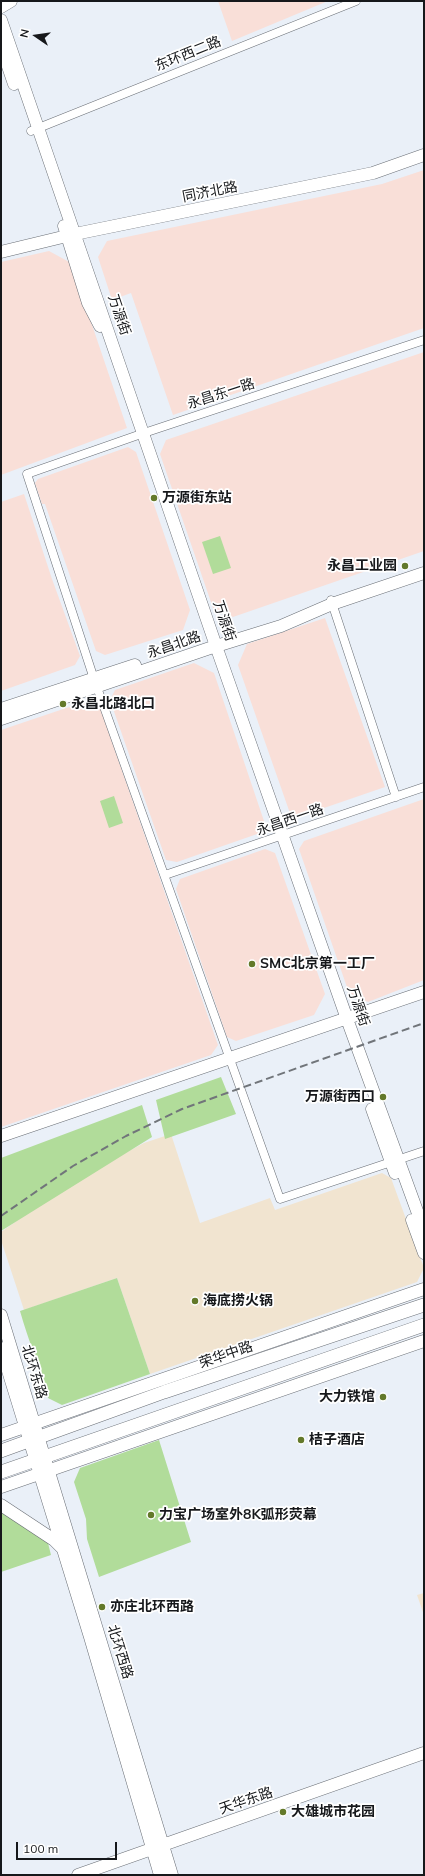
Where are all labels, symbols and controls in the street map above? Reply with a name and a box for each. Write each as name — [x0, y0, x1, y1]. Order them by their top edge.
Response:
north arrow — [16, 16, 56, 56]
text: N — [17, 28, 32, 39]
street label: 东环西二路 — [152, 33, 224, 75]
street label: 同济北路 — [181, 178, 239, 206]
street label: 万源街 — [104, 292, 134, 338]
street label: 永昌东一路 — [185, 375, 257, 413]
place label: 万源街东站 — [162, 490, 232, 506]
marker: 万源街东站 — [149, 493, 159, 503]
place label: 永昌工业园 — [327, 558, 397, 574]
marker: 永昌工业园 — [400, 561, 410, 571]
street label: 万源街 — [209, 598, 239, 644]
street label: 永昌北路 — [145, 628, 203, 662]
place label: 永昌北路北口 — [71, 696, 155, 712]
marker: 永昌北路北口 — [58, 699, 68, 709]
street label: 永昌西一路 — [254, 801, 326, 839]
place label: SMC北京第一工厂 — [260, 956, 375, 972]
marker: SMC北京第一工厂 — [247, 959, 257, 969]
street label: 万源街 — [343, 983, 373, 1029]
place label: 万源街西口 — [305, 1089, 375, 1105]
marker: 万源街西口 — [378, 1092, 388, 1102]
place label: 海底捞火锅 — [203, 1293, 273, 1309]
marker: 海底捞火锅 — [190, 1296, 200, 1306]
street label: 荣华中路 — [197, 1338, 255, 1372]
street label: 北环东路 — [18, 1343, 50, 1401]
place label: 大力铁馆 — [319, 1389, 375, 1405]
marker: 大力铁馆 — [378, 1392, 388, 1402]
place label: 桔子酒店 — [309, 1432, 365, 1448]
marker: 桔子酒店 — [296, 1435, 306, 1445]
place label: 力宝广场室外8K弧形荧幕 — [159, 1507, 317, 1523]
marker: 力宝广场室外8K弧形荧幕 — [146, 1510, 156, 1520]
place label: 亦庄北环西路 — [110, 1599, 194, 1615]
marker: 亦庄北环西路 — [97, 1602, 107, 1612]
street label: 北环西路 — [104, 1623, 136, 1681]
street label: 天华东路 — [217, 1784, 275, 1818]
place label: 大雄城市花园 — [291, 1804, 375, 1820]
marker: 大雄城市花园 — [278, 1807, 288, 1817]
scale bar — [18, 1834, 119, 1860]
text: 100 m — [23, 1841, 58, 1856]

